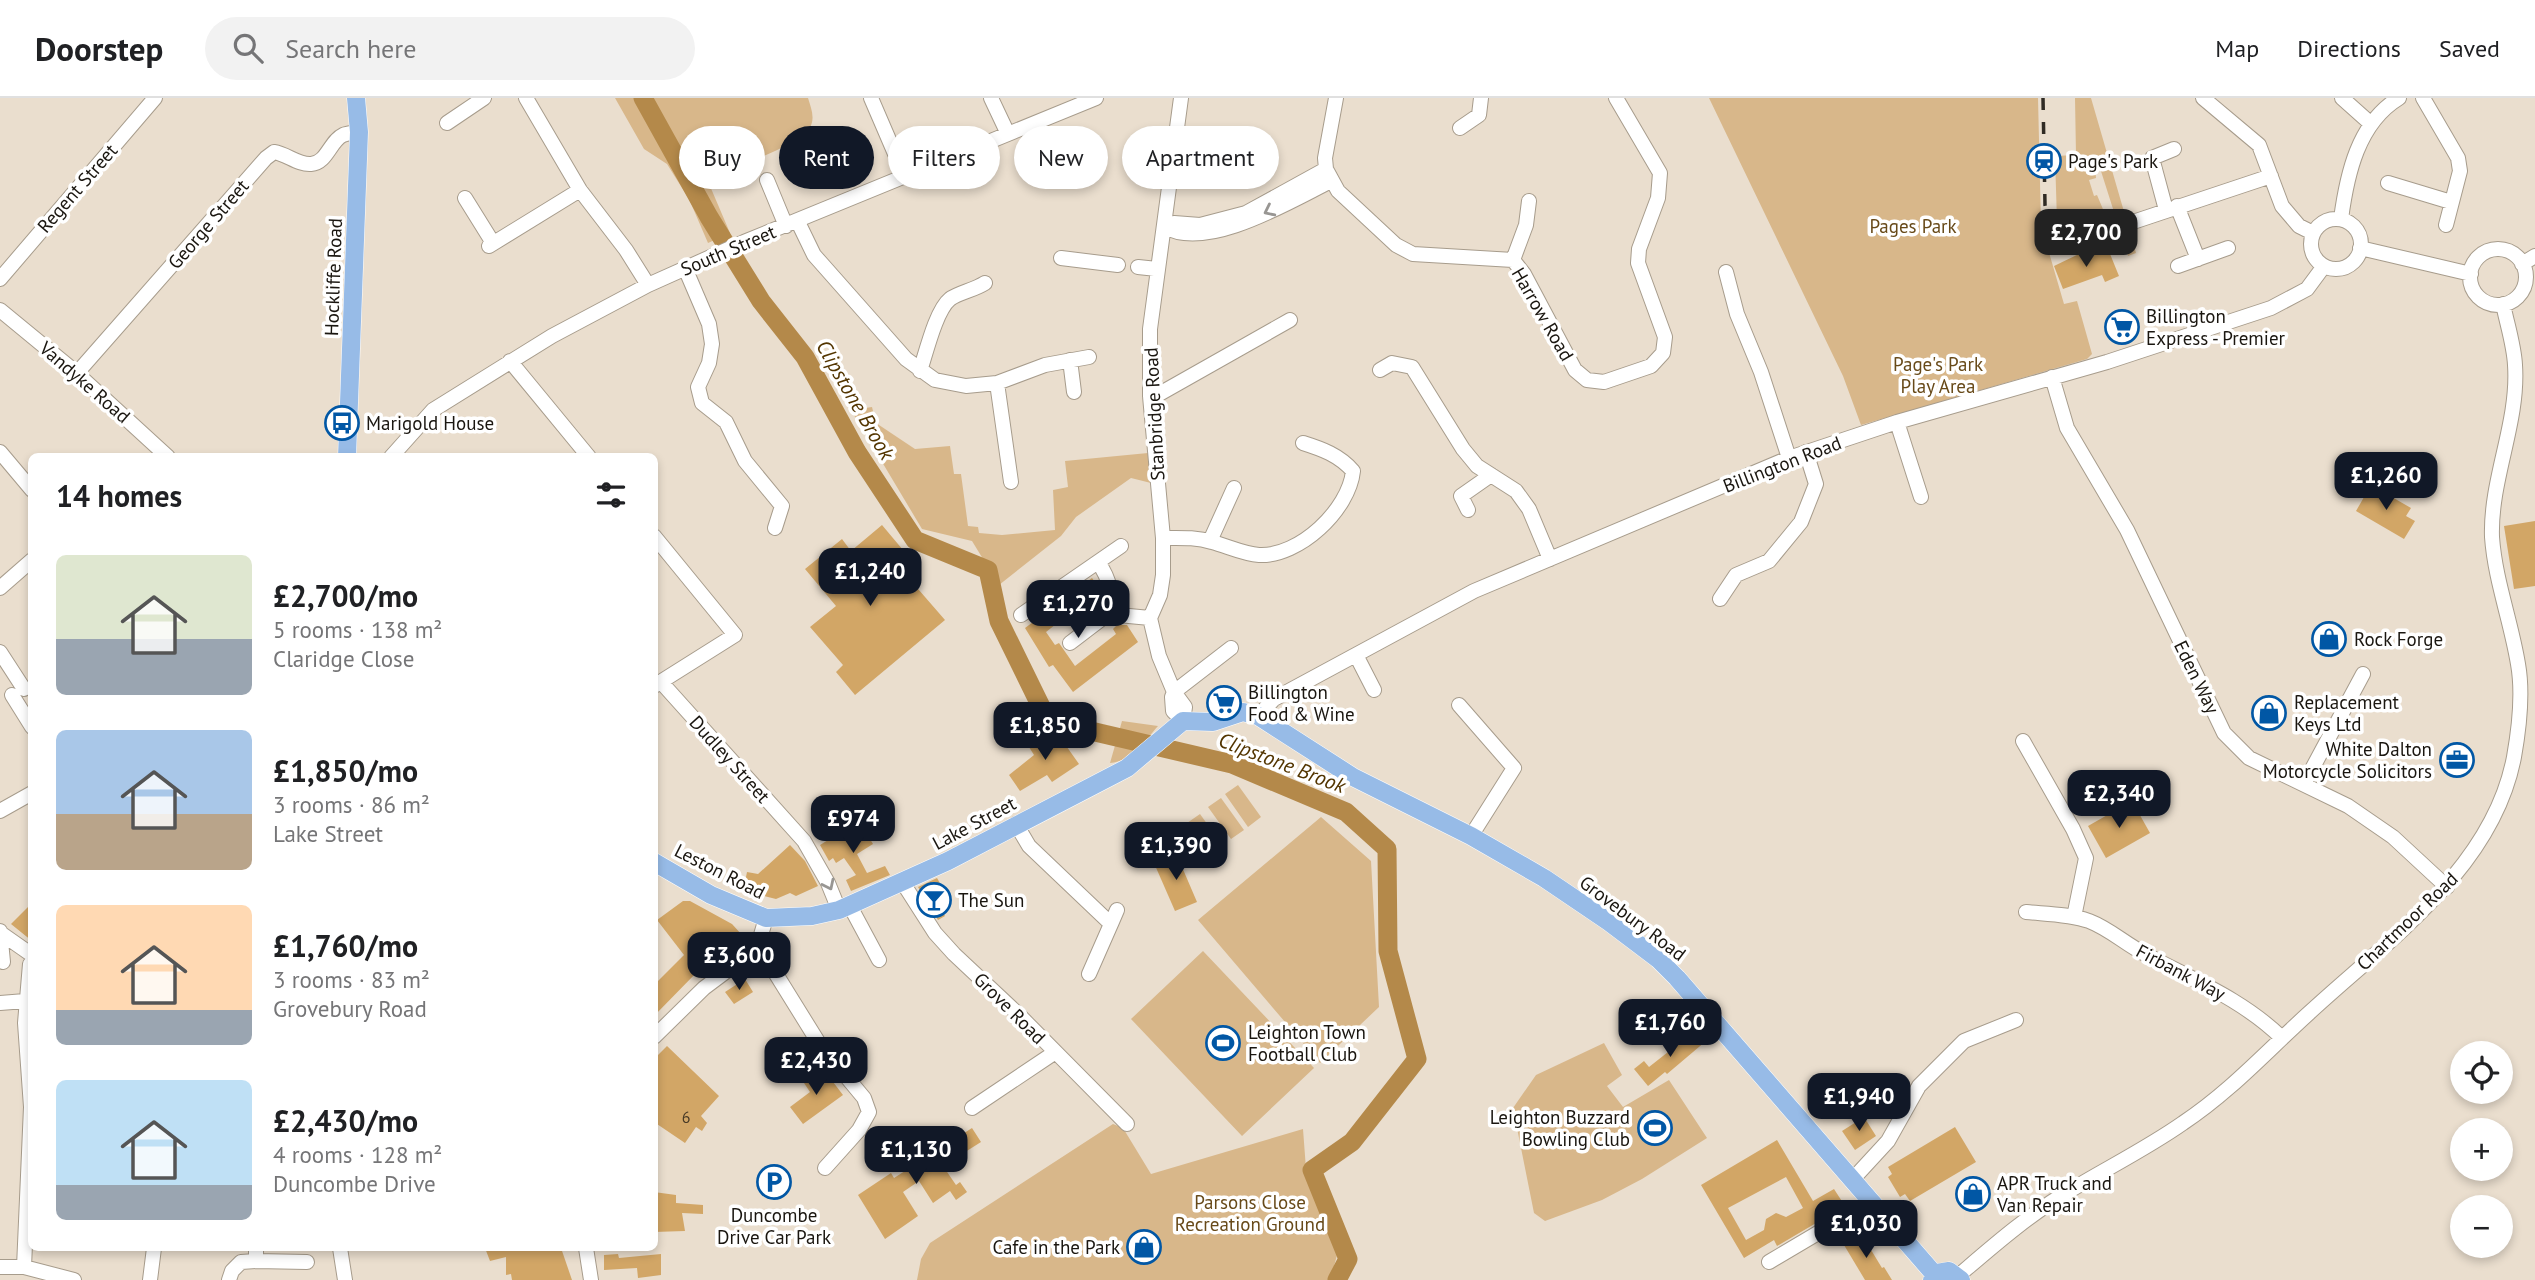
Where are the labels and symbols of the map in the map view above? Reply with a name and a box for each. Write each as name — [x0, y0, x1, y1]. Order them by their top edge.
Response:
street label: Regent Street — [32, 138, 123, 237]
station icon: Page's Park — [2025, 142, 2063, 180]
place label: Page's Park — [2068, 149, 2158, 173]
street label: George Street — [162, 174, 254, 274]
one-way arrow — [1264, 202, 1277, 216]
pin: £2,700 — [2029, 209, 2143, 269]
park label: Pages Park — [1869, 214, 1957, 238]
street label: Hockliffe Road — [319, 218, 347, 336]
street label: South Street — [677, 219, 780, 281]
street label: Harrow Road — [1507, 263, 1579, 365]
place label: Billington Express - Premier — [2146, 304, 2286, 350]
supermarket icon: Billington Express - Premier — [2103, 308, 2141, 346]
street label: Vandyke Road — [34, 335, 135, 428]
water label: Clipstone Brook — [810, 335, 901, 466]
street label: Stanbridge Road — [1139, 347, 1169, 481]
park label: Page's Park Play Area — [1893, 352, 1983, 398]
bus stop icon: Marigold House — [323, 404, 361, 442]
place label: Marigold House — [366, 411, 494, 435]
street label: Billington Road — [1719, 430, 1845, 498]
pin: £1,260 — [2329, 452, 2443, 512]
pin: £1,240 — [813, 548, 927, 608]
pin: £1,270 — [1021, 580, 1135, 640]
shop icon: Rock Forge — [2310, 620, 2348, 658]
place label: Rock Forge — [2354, 627, 2443, 651]
street label: Eden Way — [2169, 637, 2225, 718]
place label: Billington Food & Wine — [1248, 680, 1355, 726]
supermarket icon: Billington Food & Wine — [1205, 684, 1243, 722]
place label: Replacement Keys Ltd — [2294, 690, 2400, 736]
shop icon: Replacement Keys Ltd — [2250, 694, 2288, 732]
pin: £1,850 — [988, 702, 1102, 762]
street label: Dudley Street — [684, 710, 776, 808]
water label: Clipstone Brook — [1215, 726, 1351, 800]
place label: White Dalton Motorcycle Solicitors — [2263, 737, 2432, 783]
office icon: White Dalton Motorcycle Solicitors — [2438, 741, 2476, 779]
pin: £2,340 — [2062, 770, 2176, 830]
street label: Lake Street — [928, 791, 1020, 855]
pin: £974 — [812, 796, 894, 855]
pin: £1,390 — [1119, 822, 1233, 882]
street label: Leston Road — [671, 838, 769, 904]
street label: Chartmoor Road — [2351, 867, 2463, 975]
street label: Grovebury Road — [1575, 870, 1691, 966]
one-way arrow — [820, 878, 834, 890]
bar icon: The Sun — [915, 881, 953, 919]
place label: The Sun — [958, 888, 1024, 912]
pin: £3,600 — [682, 932, 796, 992]
street label: Firbank Way — [2132, 938, 2230, 1006]
street label: Grove Road — [969, 967, 1051, 1049]
pin: £1,760 — [1613, 1000, 1727, 1059]
place label: Leighton Town Football Club — [1248, 1020, 1366, 1066]
sports icon: Leighton Town Football Club — [1204, 1024, 1242, 1062]
pin: £2,430 — [759, 1038, 873, 1097]
pin: £1,940 — [1802, 1074, 1916, 1133]
place label: Leighton Buzzard Bowling Club — [1490, 1105, 1630, 1151]
house number: 6 — [682, 1107, 690, 1127]
sports icon: Leighton Buzzard Bowling Club — [1636, 1109, 1674, 1147]
pin: £1,130 — [859, 1126, 973, 1186]
parking icon: Duncombe Drive Car Park — [755, 1163, 793, 1201]
place label: APR Truck and Van Repair — [1996, 1171, 2112, 1217]
shop icon: APR Truck and Van Repair — [1954, 1175, 1992, 1213]
park label: Parsons Close Recreation Ground — [1175, 1190, 1325, 1236]
pin: £1,030 — [1809, 1200, 1923, 1260]
place label: Duncombe Drive Car Park — [717, 1203, 831, 1249]
shop icon: Cafe in the Park — [1125, 1228, 1163, 1266]
place label: Cafe in the Park — [992, 1235, 1120, 1259]

